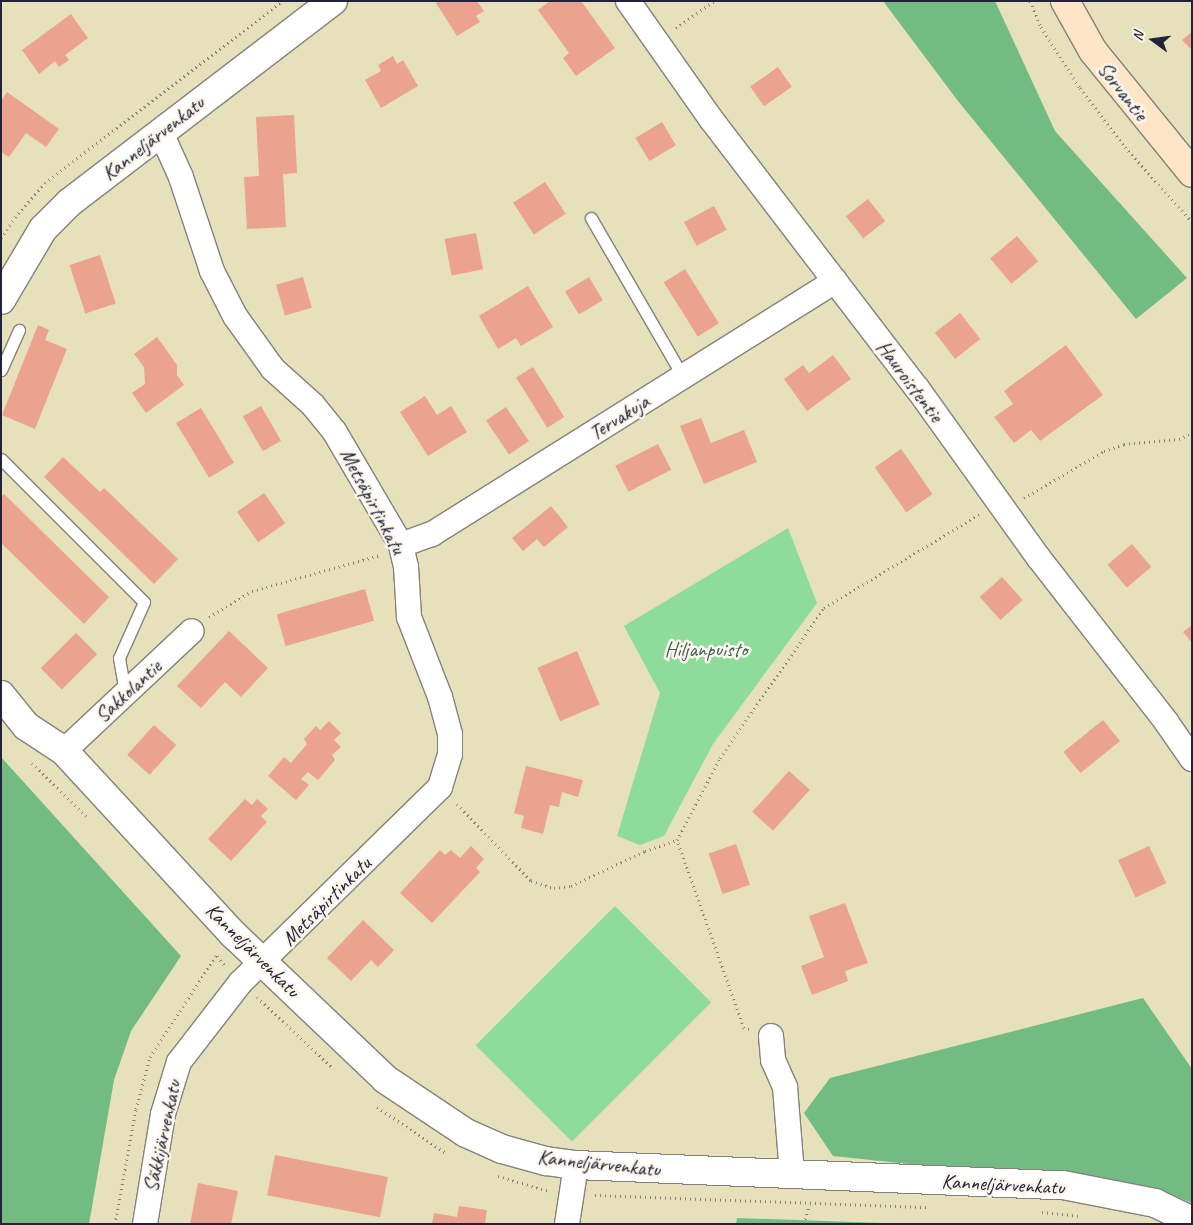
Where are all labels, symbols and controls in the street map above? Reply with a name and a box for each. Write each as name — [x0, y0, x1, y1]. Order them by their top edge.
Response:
north arrow — [1128, 15, 1178, 65]
text: N — [1129, 30, 1147, 43]
street label: Sorvantie — [1092, 57, 1154, 125]
street label: Kanneljärvenkatu — [97, 90, 209, 186]
street label: Hauroistentie — [871, 335, 949, 427]
street label: Tervakuja — [584, 389, 654, 445]
street label: Metsäpirtinkatu — [335, 444, 411, 558]
park label: Hiljanpuisto — [665, 636, 747, 662]
street label: Sakkolantie — [90, 654, 166, 728]
street label: Metsäpirtinkatu — [276, 851, 376, 951]
street label: Kanneljärvenkatu — [201, 898, 305, 1002]
street label: Säkkijärvenkatu — [138, 1078, 186, 1194]
street label: Kanneljärvenkatu — [536, 1144, 662, 1182]
street label: Kanneljärvenkatu — [941, 1168, 1065, 1200]

